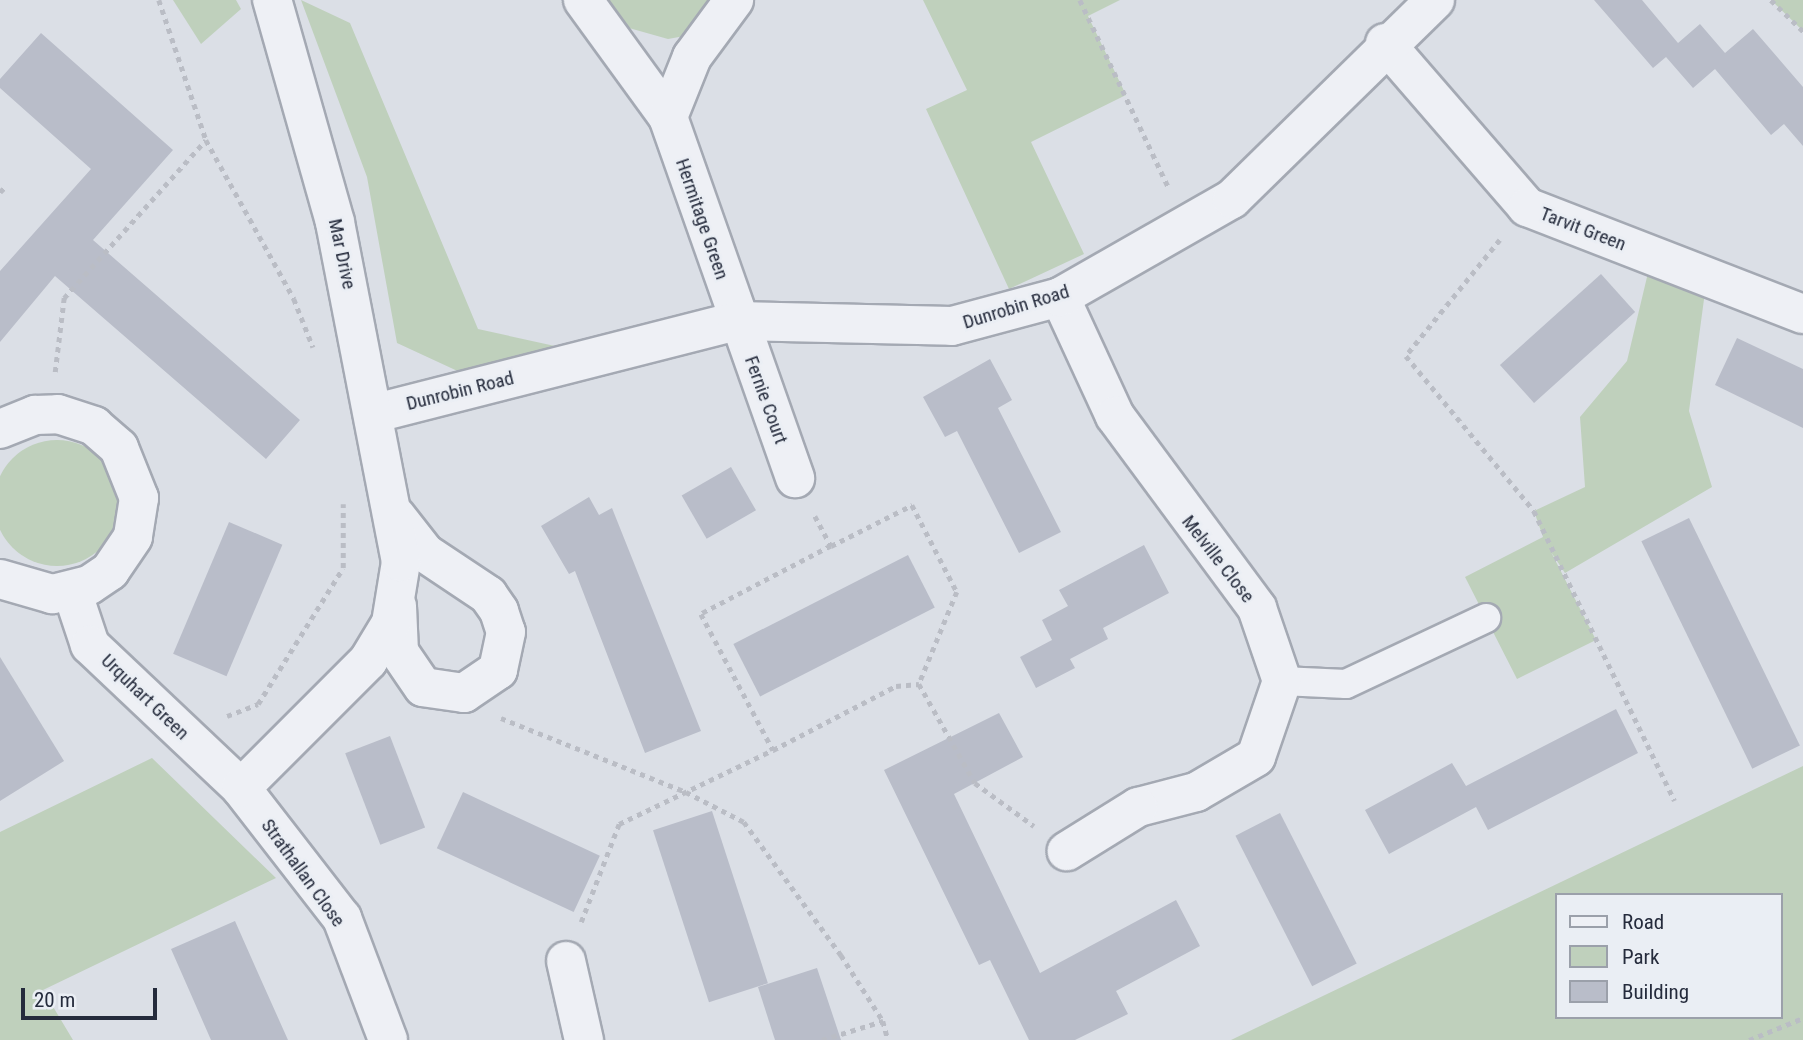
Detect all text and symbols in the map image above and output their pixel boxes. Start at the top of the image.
street label: Hermitage Green [671,156,733,282]
street label: Tarvit Green [1537,202,1629,256]
street label: Mar Drive [323,217,361,291]
street label: Dunrobin Road [960,280,1072,334]
street label: Fernie Court [740,353,792,447]
street label: Dunrobin Road [404,367,516,415]
street label: Melville Close [1177,511,1259,607]
street label: Urquhart Green [96,649,194,745]
street label: Strathallan Close [256,815,350,931]
legend [1554,893,1782,1019]
text: Road [1622,910,1664,934]
text: Park [1622,945,1659,969]
scale bar [24,974,161,1018]
text: Building [1622,980,1689,1004]
text: 20 m [34,988,75,1012]

